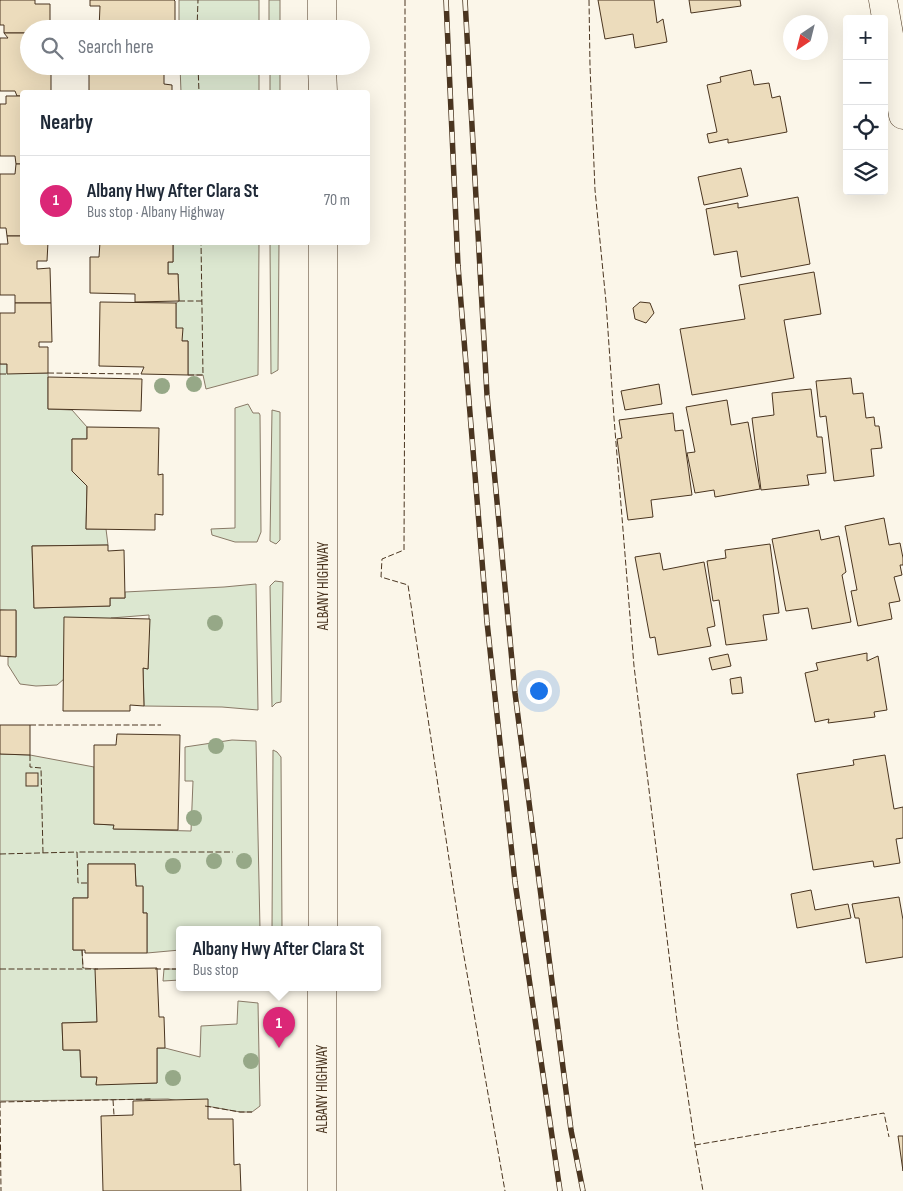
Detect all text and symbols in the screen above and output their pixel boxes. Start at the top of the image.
north arrow [783,15,828,60]
map controls [843,15,888,195]
button: + [843,15,888,60]
search box [20,20,370,75]
icon: search [38,34,66,62]
text: Search here [78,36,154,59]
button: − [843,60,888,105]
button: locate [843,105,888,150]
text: Nearby [40,110,93,135]
button: layers [843,150,888,195]
text: Albany Hwy After Clara St [87,180,259,203]
text: 1 [53,191,59,210]
text: 70 m [324,191,350,210]
text: Bus stop · Albany Highway [87,203,225,222]
street label: ALBANY HIGHWAY [314,541,333,631]
your location [526,678,552,704]
popup [176,926,381,991]
text: Albany Hwy After Clara St [193,938,364,961]
text: Bus stop [193,961,239,980]
pin: 1 [263,1007,295,1048]
street label: ALBANY HIGHWAY [313,1044,332,1134]

